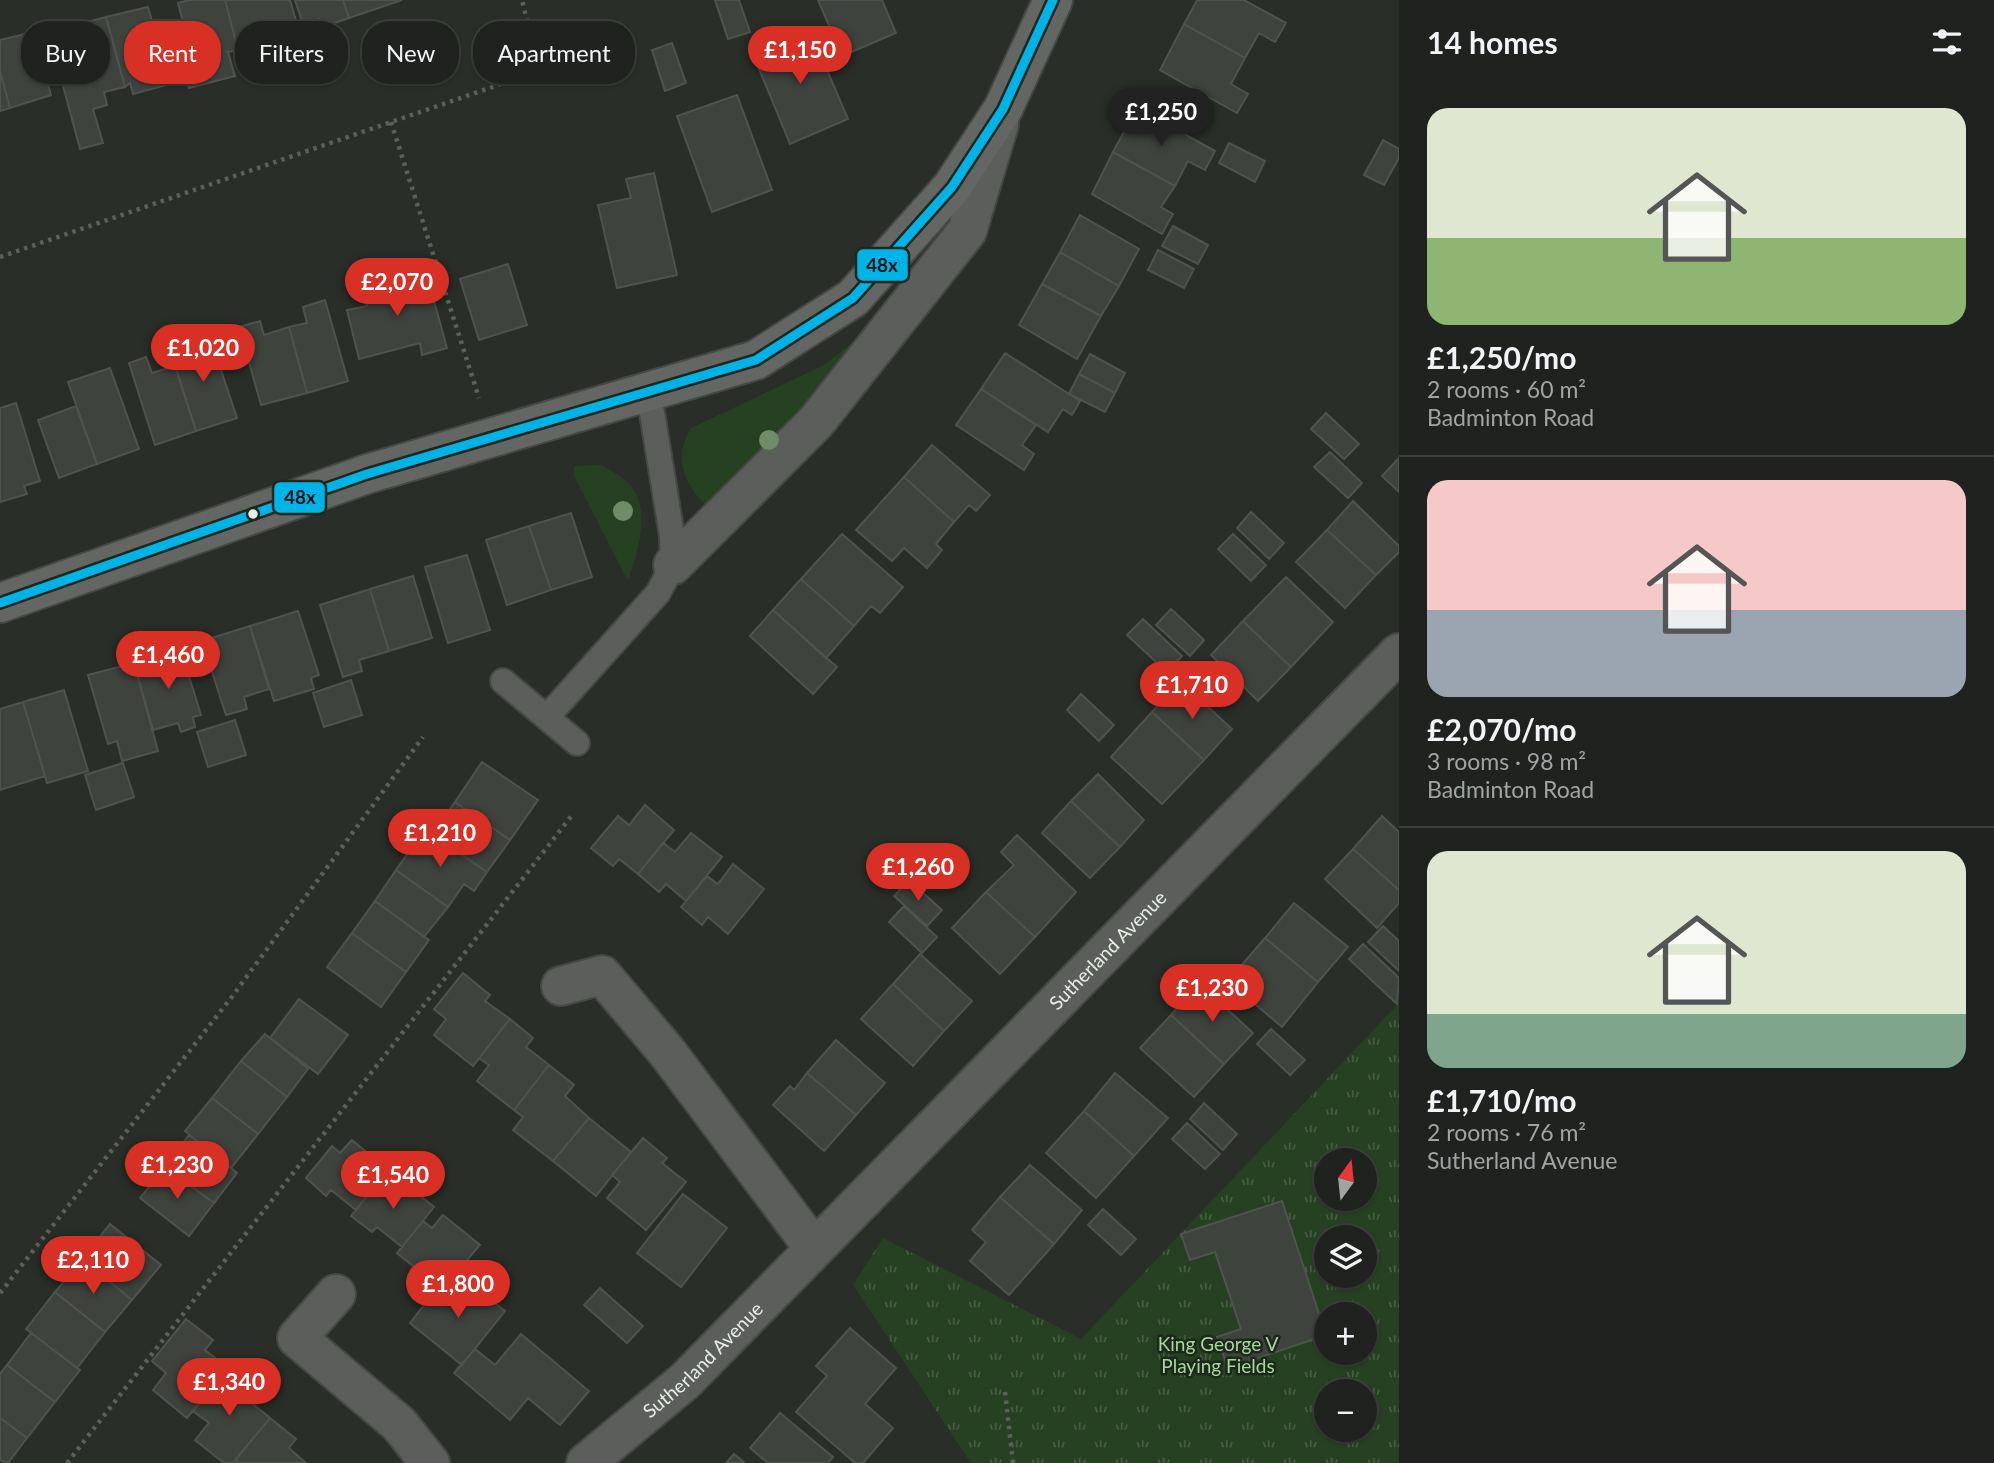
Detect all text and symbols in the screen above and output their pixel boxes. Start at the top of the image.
chip: Buy [21,21,110,84]
chip: Rent [124,21,221,84]
chip: Filters [235,21,348,84]
chip: New [362,21,459,84]
chip: Apartment [473,21,635,84]
icon: filters [1928,23,1966,61]
text: 14 homes [1427,24,1558,60]
pin: £1,150 [743,27,857,86]
text: £1,150 [764,35,836,63]
pin: £1,250 [1104,88,1218,148]
text: £1,250 [1125,97,1197,125]
icon: home [1634,154,1760,280]
line badge: 48x [856,248,909,282]
text: 48x [866,253,898,276]
pin: £2,070 [340,258,454,318]
text: £2,070 [361,267,433,295]
pin: £1,020 [146,324,260,384]
text: £1,020 [167,333,239,361]
text: £1,250/mo [1427,339,1576,375]
text: 2 rooms · 60 m² [1427,375,1586,403]
text: Badminton Road [1427,403,1594,431]
line badge: 48x [273,481,326,514]
text: 48x [284,485,316,508]
unlabelled marker [246,507,260,521]
icon: home [1634,526,1760,652]
pin: £1,460 [111,632,225,691]
text: £1,460 [132,640,204,668]
pin: £1,710 [1135,662,1249,721]
text: £1,710 [1156,670,1228,698]
text: £2,070/mo [1427,711,1576,747]
text: 3 rooms · 98 m² [1427,747,1586,775]
text: Badminton Road [1427,775,1594,803]
pin: £1,210 [383,810,497,869]
text: £1,210 [404,818,476,846]
pin: £1,260 [861,844,975,903]
text: £1,260 [882,852,954,880]
street label: Sutherland Avenue [1044,886,1171,1014]
icon: home [1634,897,1760,1023]
pin: £1,230 [1155,964,1269,1024]
text: £1,230 [1176,973,1248,1001]
text: £1,710/mo [1427,1082,1576,1118]
text: 2 rooms · 76 m² [1427,1118,1586,1146]
pin: £1,230 [120,1142,234,1201]
text: Sutherland Avenue [1427,1146,1618,1174]
north arrow [1314,1148,1377,1211]
map controls [1314,1148,1377,1442]
text: £1,230 [141,1150,213,1178]
pin: £1,540 [336,1152,450,1211]
text: £1,540 [357,1160,429,1188]
button: layers [1314,1225,1377,1288]
pin: £2,110 [36,1236,150,1296]
text: £2,110 [57,1245,129,1273]
pin: £1,800 [401,1260,515,1320]
text: £1,800 [422,1269,494,1297]
street label: Sutherland Avenue [638,1297,767,1422]
button: + [1314,1302,1377,1365]
park label: King George V Playing Fields [1158,1332,1278,1377]
pin: £1,340 [172,1358,286,1418]
text: £1,340 [193,1367,265,1395]
button: − [1314,1379,1377,1442]

